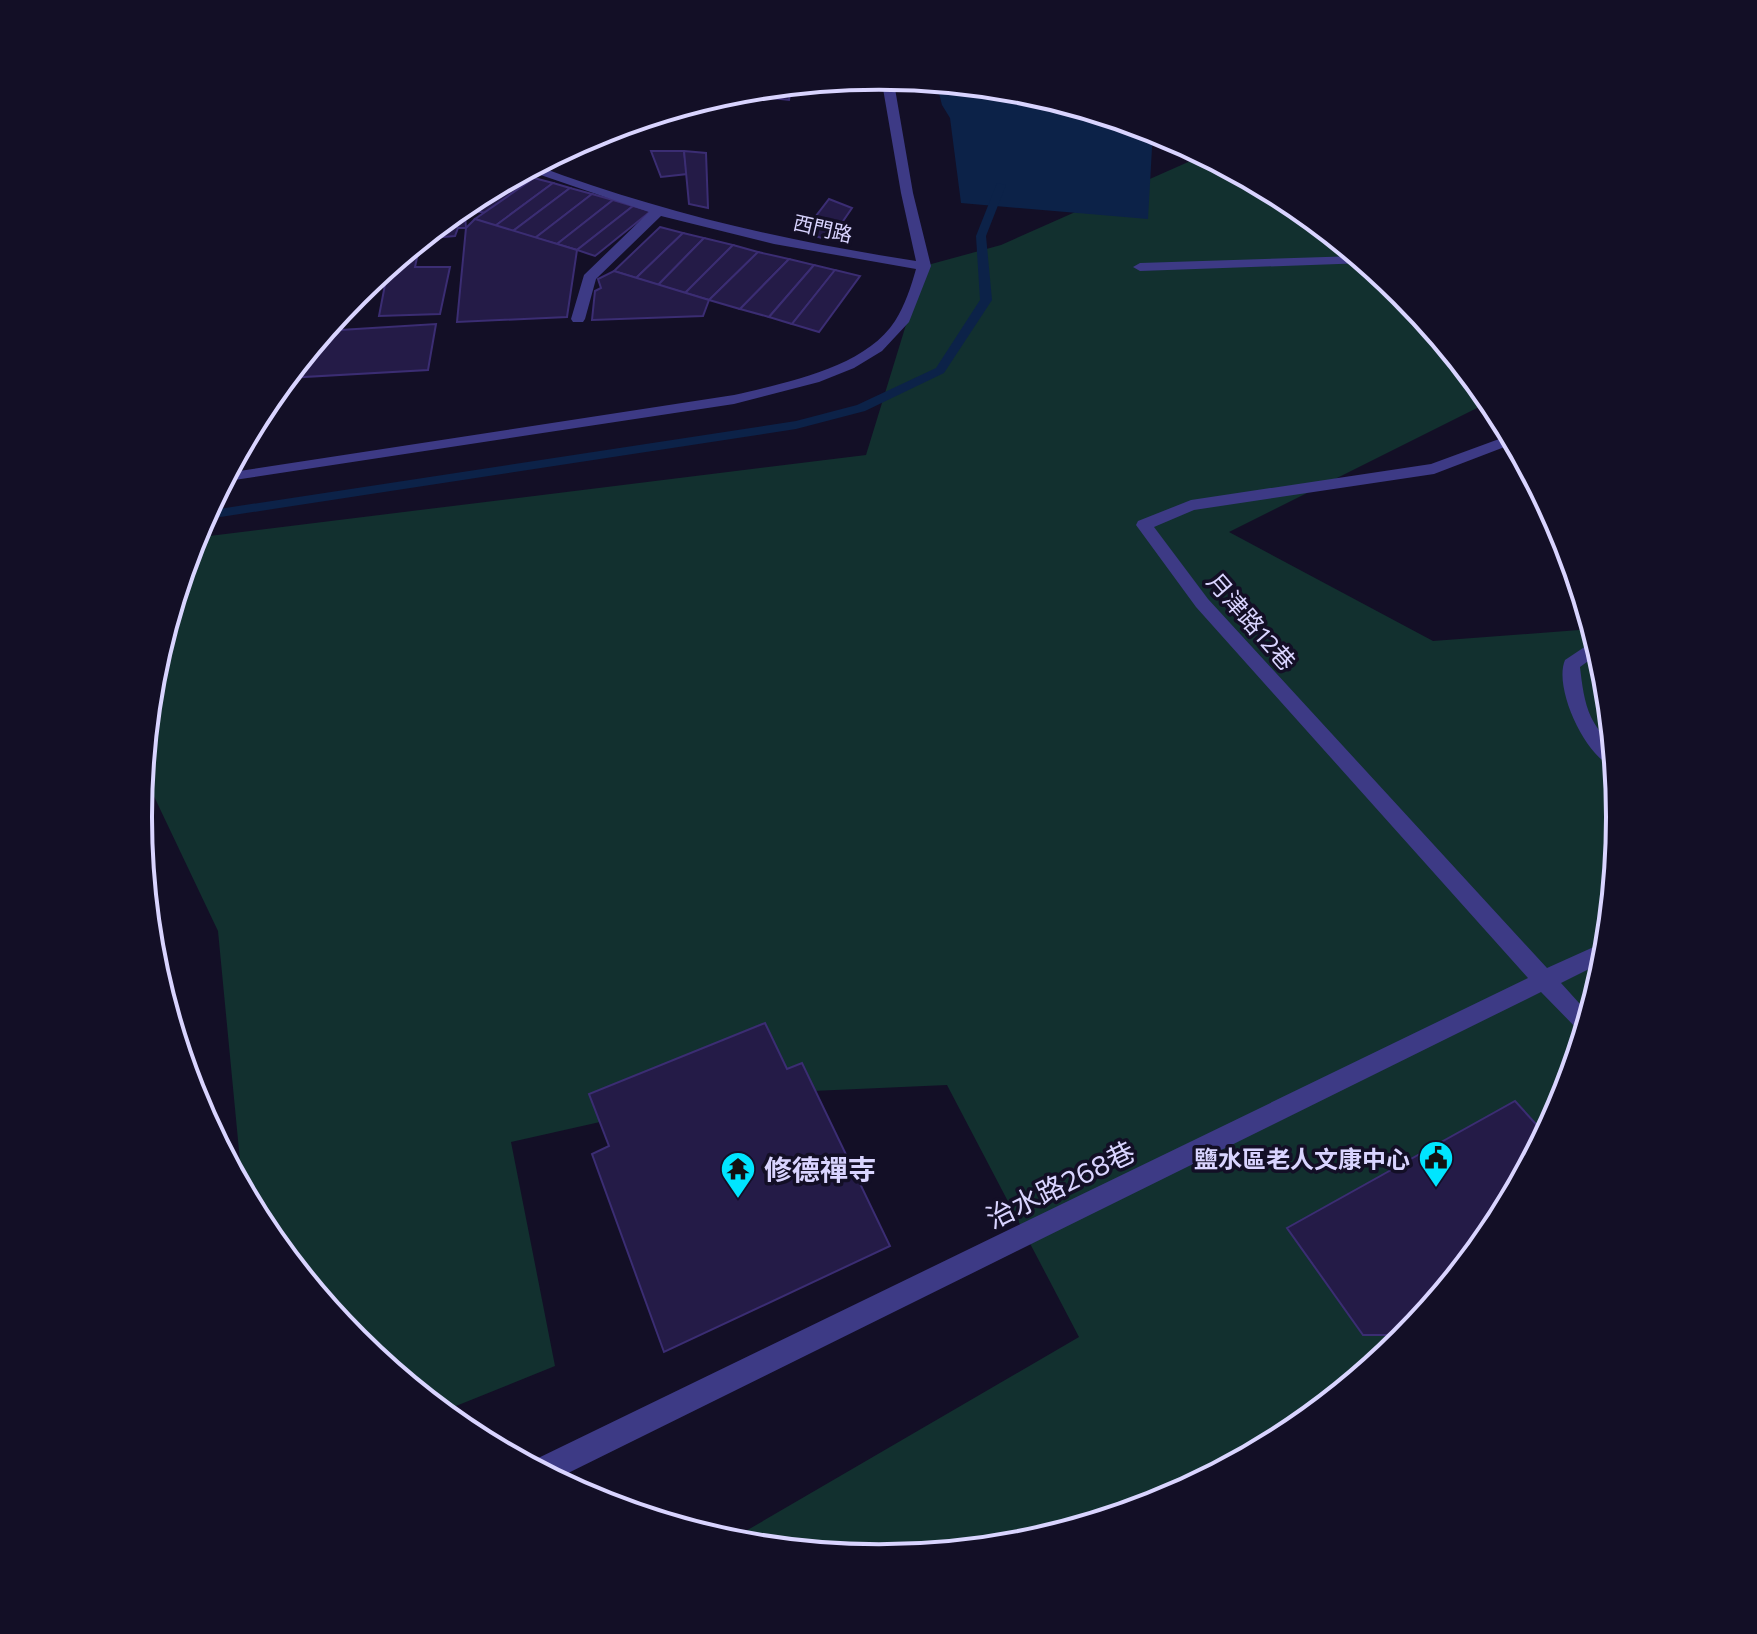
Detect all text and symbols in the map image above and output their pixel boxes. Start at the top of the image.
street label: 西門路 [791,210,855,246]
street label: 月津路12巷 [1202,566,1302,676]
street label: 治水路268巷 [980,1133,1140,1235]
public building icon: 鹽水區老人文康中心 [1417,1139,1455,1189]
place label: 鹽水區老人文康中心 [1194,1144,1410,1173]
temple icon: 修德禪寺 [719,1150,757,1200]
place label: 修德禪寺 [764,1152,876,1186]

